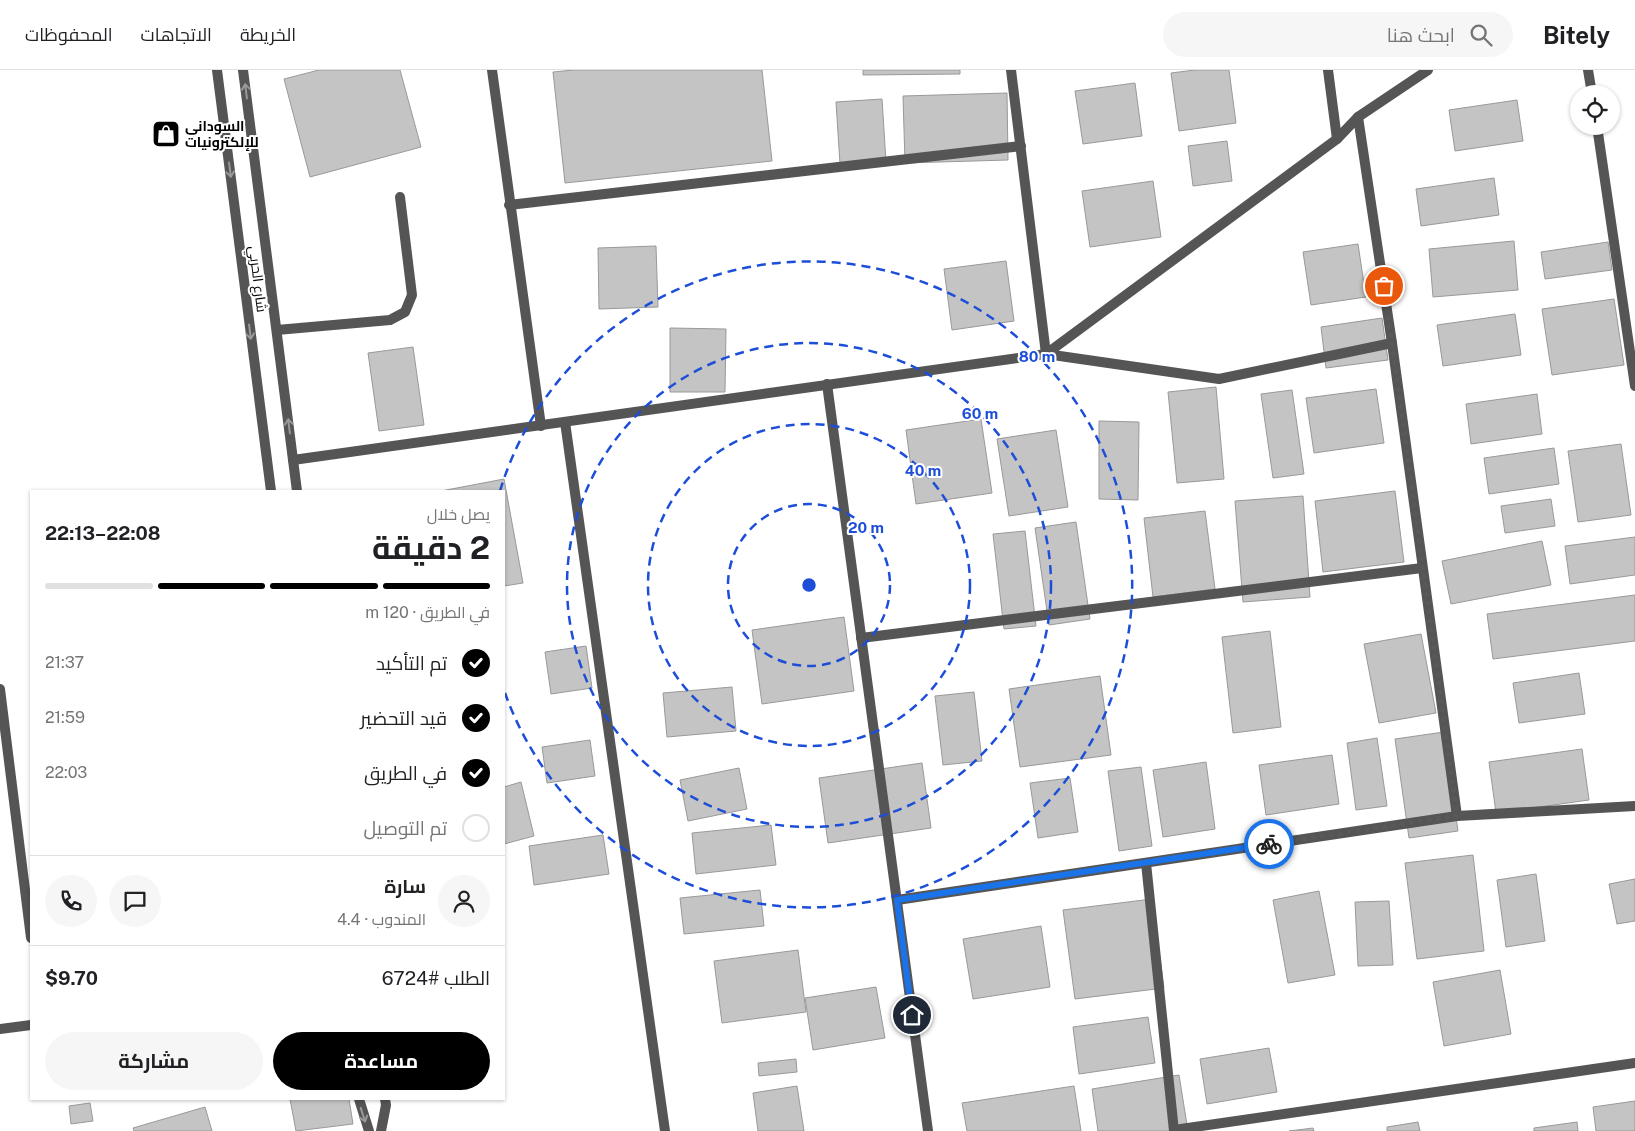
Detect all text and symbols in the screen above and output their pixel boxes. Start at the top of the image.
search box [1163,12,1513,57]
icon: search [1467,21,1495,49]
text: Bitely [1543,21,1610,49]
text: المحفوظات [25,24,113,45]
text: الاتجاهات [141,24,212,45]
text: الخريطة [240,24,296,45]
text: ابحث هنا [1387,24,1455,46]
one-way arrow [241,83,251,99]
map controls [1570,85,1620,135]
button: locate [1570,85,1620,135]
place label: السوداني للإلكترونيات [185,118,259,152]
shop icon: السوداني للإلكترونيات [151,119,181,149]
one-way arrow [225,162,235,178]
street label: شارع الحربي [242,245,270,314]
pin [1363,265,1405,307]
icon: bag [1370,272,1398,300]
one-way arrow [245,323,255,339]
text: 80 m [1019,348,1055,365]
text: 60 m [962,405,998,422]
one-way arrow [284,418,294,434]
text: 40 m [905,462,941,479]
text: يصل خلال [427,505,490,524]
text: 20 m [848,519,884,536]
text: 22:08–22:13 [45,522,160,544]
text: 2 دقيقة [372,529,490,566]
centre of rings [800,576,818,594]
text: في الطريق · 120 m [365,603,490,622]
icon: check [462,649,490,677]
text: تم التأكيد [376,652,447,674]
text: 21:37 [45,653,84,672]
icon: check [462,704,490,732]
text: قيد التحضير [360,707,447,729]
text: 21:59 [45,708,85,727]
icon: check [462,759,490,787]
text: في الطريق [364,762,447,784]
text: 22:03 [45,763,87,782]
text: تم التوصيل [363,817,447,839]
courier [1244,819,1294,869]
icon: bike [1255,830,1283,858]
button: phone [45,875,97,927]
button: chat [109,875,161,927]
text: سارة [384,875,426,897]
button: person [438,875,490,927]
text: المندوب · 4.4 [337,910,426,929]
text: $9.70 [45,967,98,989]
text: الطلب #6724 [382,967,490,989]
pin [891,994,933,1036]
icon: home [898,1001,926,1029]
button: مشاركة [45,1032,263,1090]
button: مساعدة [273,1032,490,1090]
one-way arrow [359,1107,368,1122]

